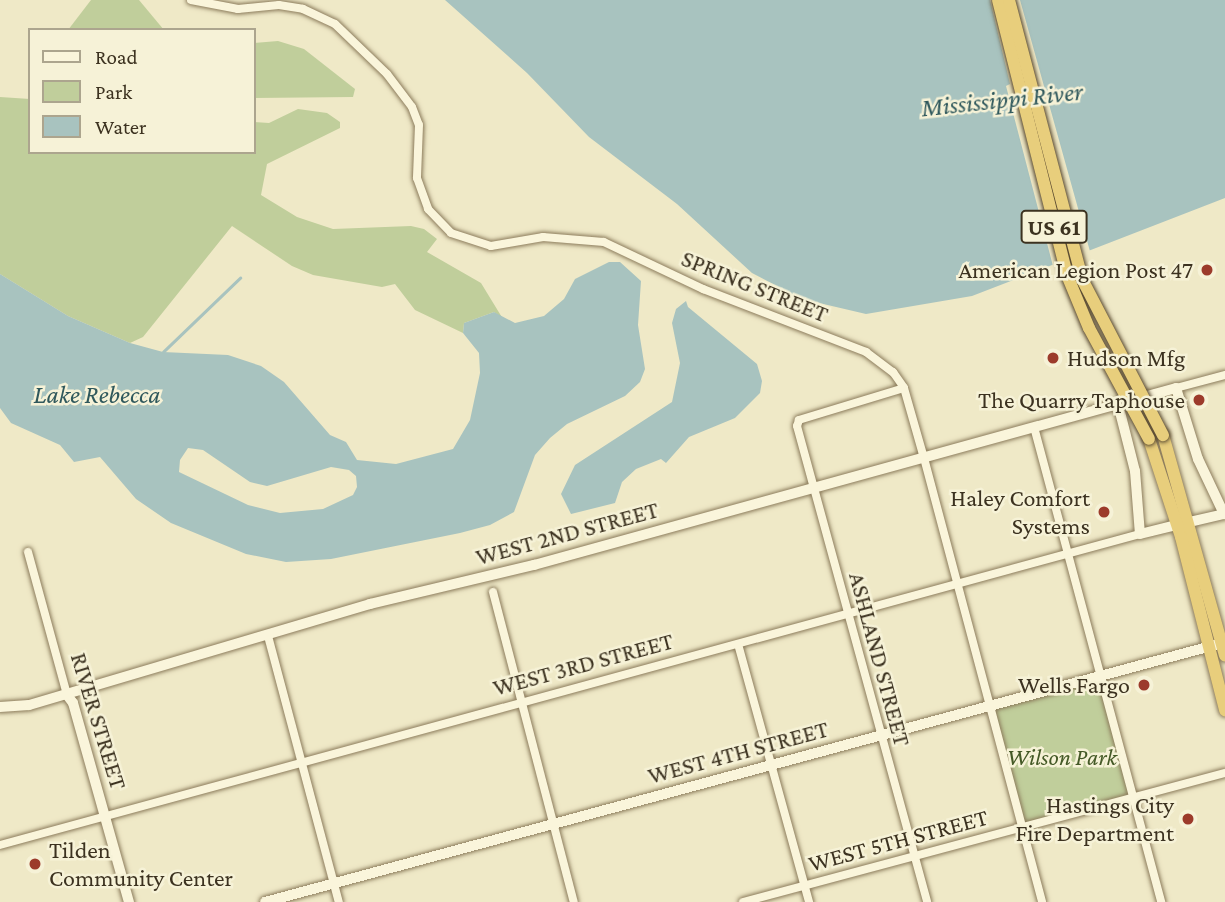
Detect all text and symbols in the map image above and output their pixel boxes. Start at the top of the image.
legend [28,28,256,154]
text: Road [95,45,138,69]
water label: Mississippi River [920,76,1084,124]
text: Park [95,80,132,104]
text: Water [95,115,147,139]
road number: US 61 [1019,208,1089,246]
street label: SPRING STREET [677,243,833,329]
place label: American Legion Post 47 [958,256,1193,284]
marker: American Legion Post 47 [1199,262,1215,278]
place label: Hudson Mfg [1067,344,1185,372]
marker: Hudson Mfg [1045,350,1061,366]
water label: Lake Rebecca [34,379,160,411]
place label: The Quarry Taphouse [978,386,1185,414]
marker: The Quarry Taphouse [1191,392,1207,408]
place label: Haley Comfort Systems [950,484,1090,540]
street label: WEST 2ND STREET [472,495,662,571]
marker: Haley Comfort Systems [1096,504,1112,520]
street label: ASHLAND STREET [843,569,917,749]
street label: WEST 3RD STREET [490,626,676,702]
street label: RIVER STREET [65,649,133,793]
place label: Wells Fargo [1018,671,1130,699]
marker: Wells Fargo [1136,677,1152,693]
street label: WEST 4TH STREET [645,714,831,790]
park label: Wilson Park [1007,743,1117,771]
place label: Hastings City Fire Department [1016,791,1174,847]
street label: WEST 5TH STREET [805,802,991,878]
marker: Hastings City Fire Department [1180,811,1196,827]
place label: Tilden Community Center [49,836,233,892]
marker: Tilden Community Center [27,856,43,872]

